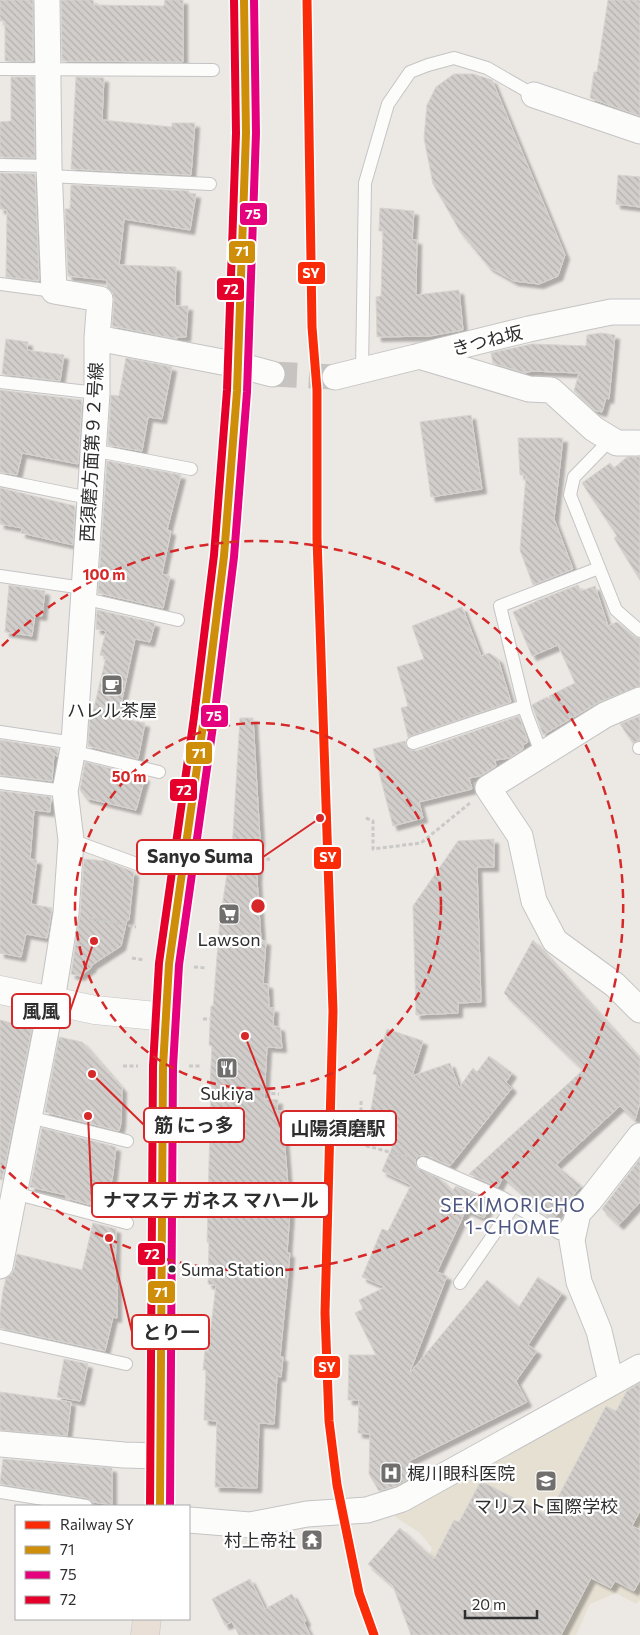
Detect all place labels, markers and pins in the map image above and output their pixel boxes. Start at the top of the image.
cafe icon: ハレル茶屋 [100,673,124,697]
place label: ハレル茶屋 [67,699,157,721]
callout: Sanyo Suma [137,840,263,874]
centre of rings [249,897,267,915]
supermarket icon: Lawson [217,902,241,926]
place label: Lawson [197,928,261,950]
callout: 風風 [12,994,70,1028]
restaurant icon: Sukiya [215,1056,239,1080]
place label: Sukiya [200,1082,254,1104]
callout: 筋 にっ多 [144,1108,244,1142]
callout: 山陽須磨駅 [281,1111,396,1145]
callout: ナマステ ガネス マハール [92,1183,329,1217]
place label: Suma Station [181,1259,284,1280]
marker: Suma Station [167,1264,177,1274]
callout: とり一 [132,1315,209,1349]
hospital icon: 梶川眼科医院 [379,1461,403,1485]
place label: 梶川眼科医院 [407,1462,515,1484]
school or university icon: マリスト国際学校 [534,1469,558,1493]
place label: マリスト国際学校 [474,1495,618,1517]
temple icon: 村上帝社 [300,1528,324,1552]
place label: 村上帝社 [224,1529,296,1551]

